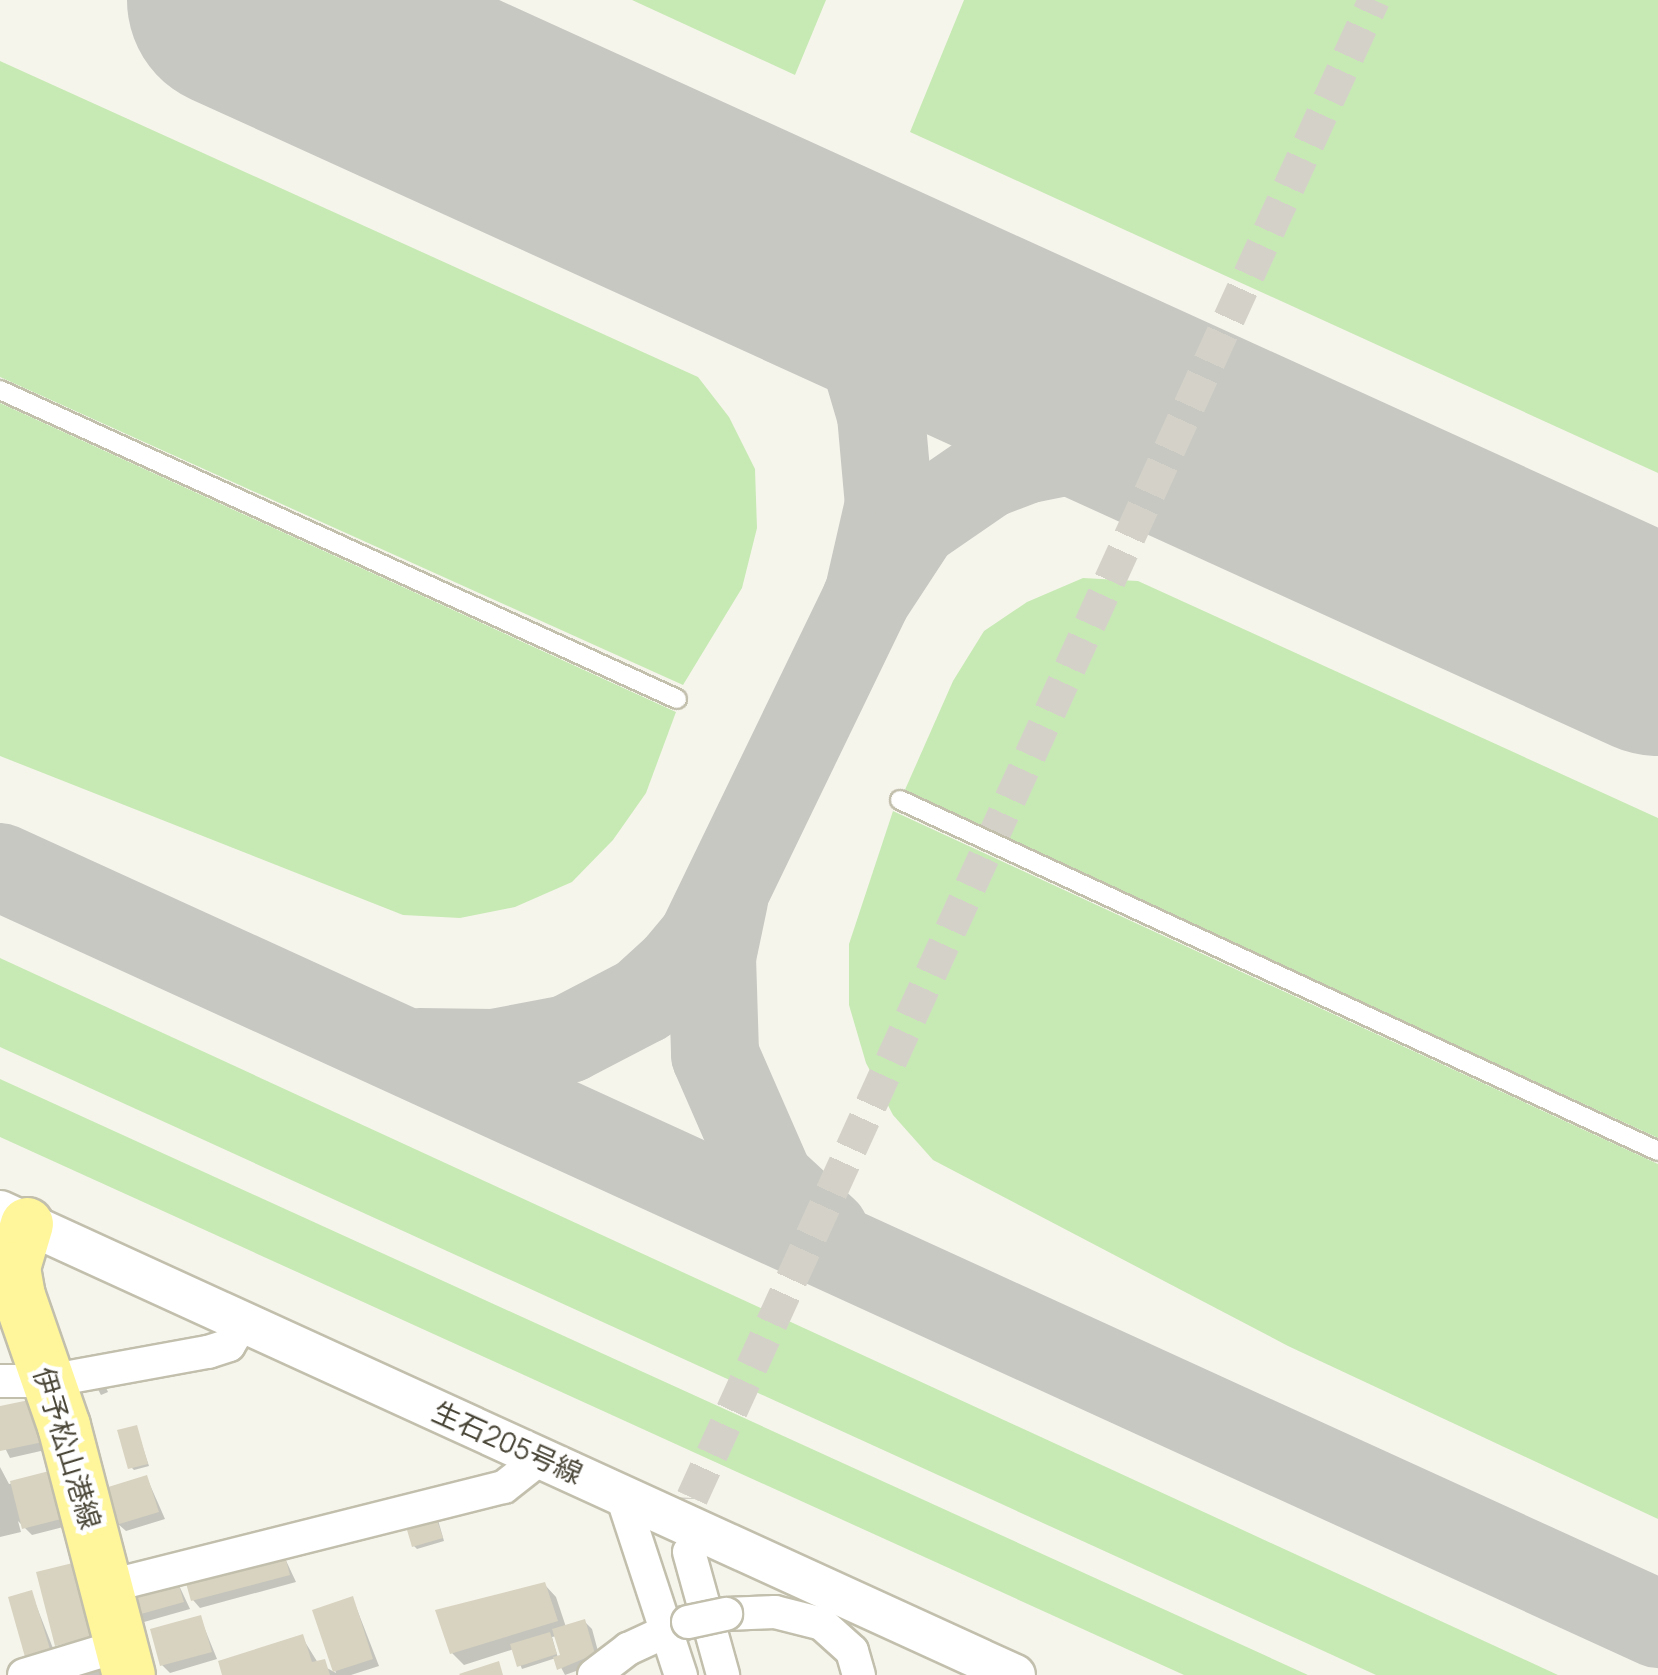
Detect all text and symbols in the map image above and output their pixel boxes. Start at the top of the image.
street label: 伊予松山港線 [27,1363,109,1533]
street label: 生石205号線 [428,1394,588,1490]

